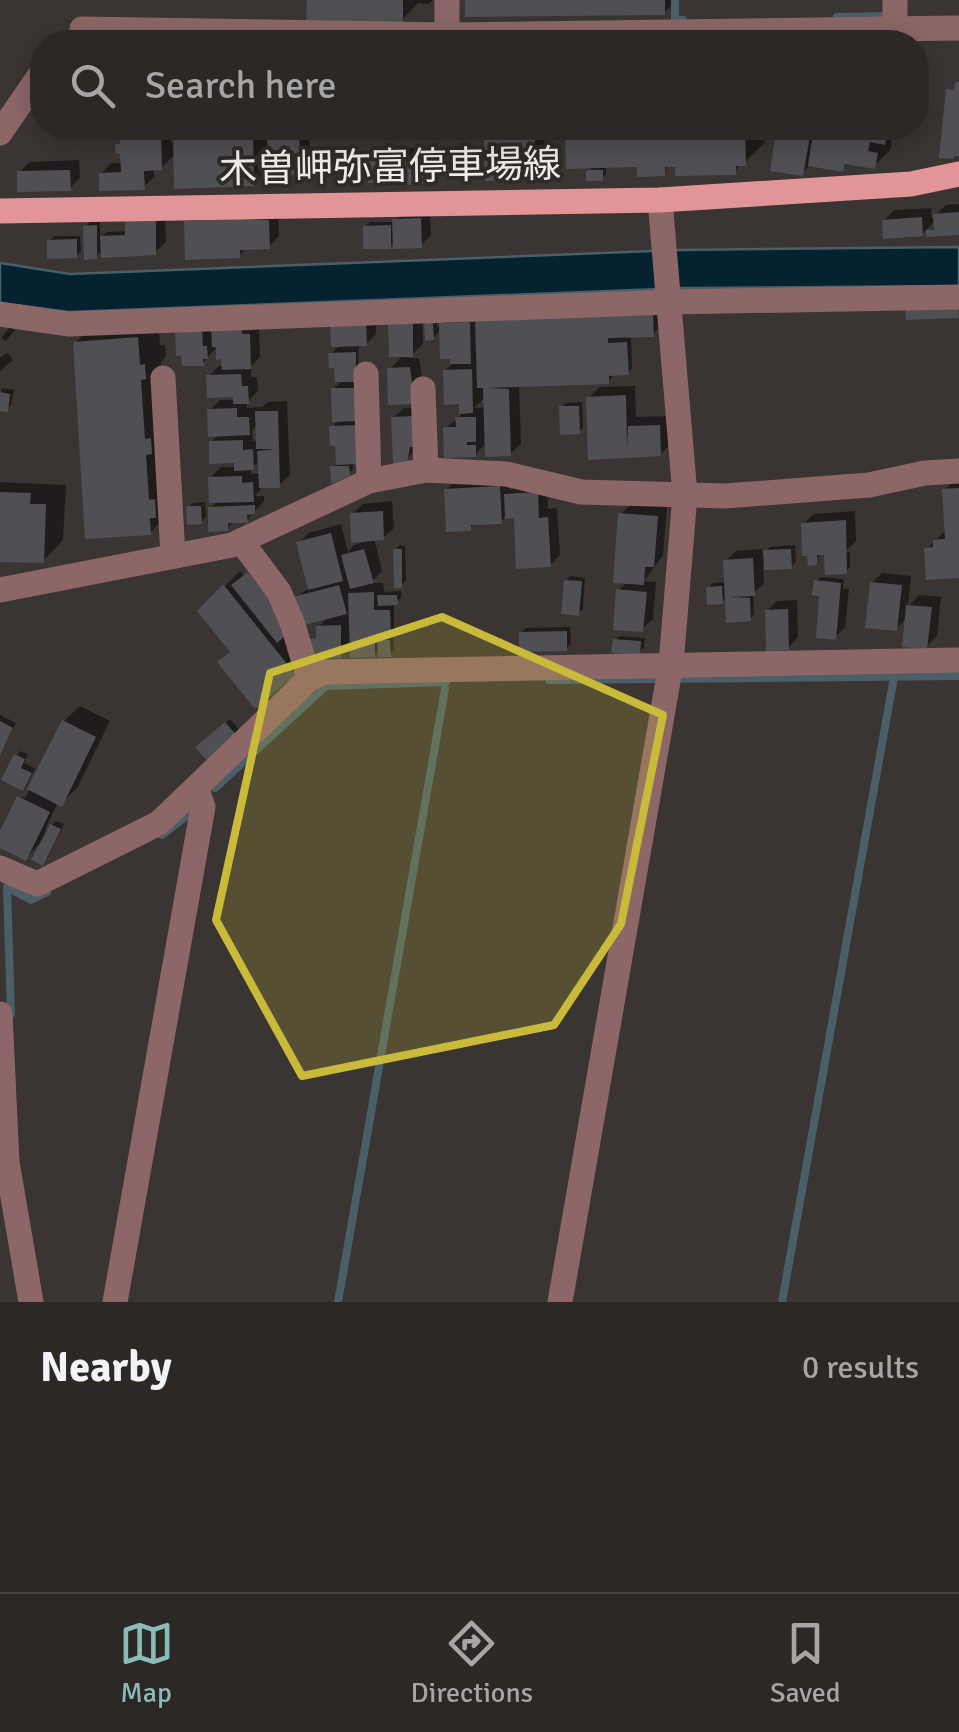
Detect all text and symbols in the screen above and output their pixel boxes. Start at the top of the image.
search box [30,30,929,140]
icon: search [65,58,120,113]
text: Search here [145,62,337,109]
street label: 木曽岬弥富停車場線 [219,141,561,193]
text: Nearby [40,1342,172,1393]
text: 0 results [802,1348,919,1387]
tab: Map [119,1616,174,1710]
tab: Directions [411,1616,533,1710]
tab: Saved [770,1616,840,1710]

